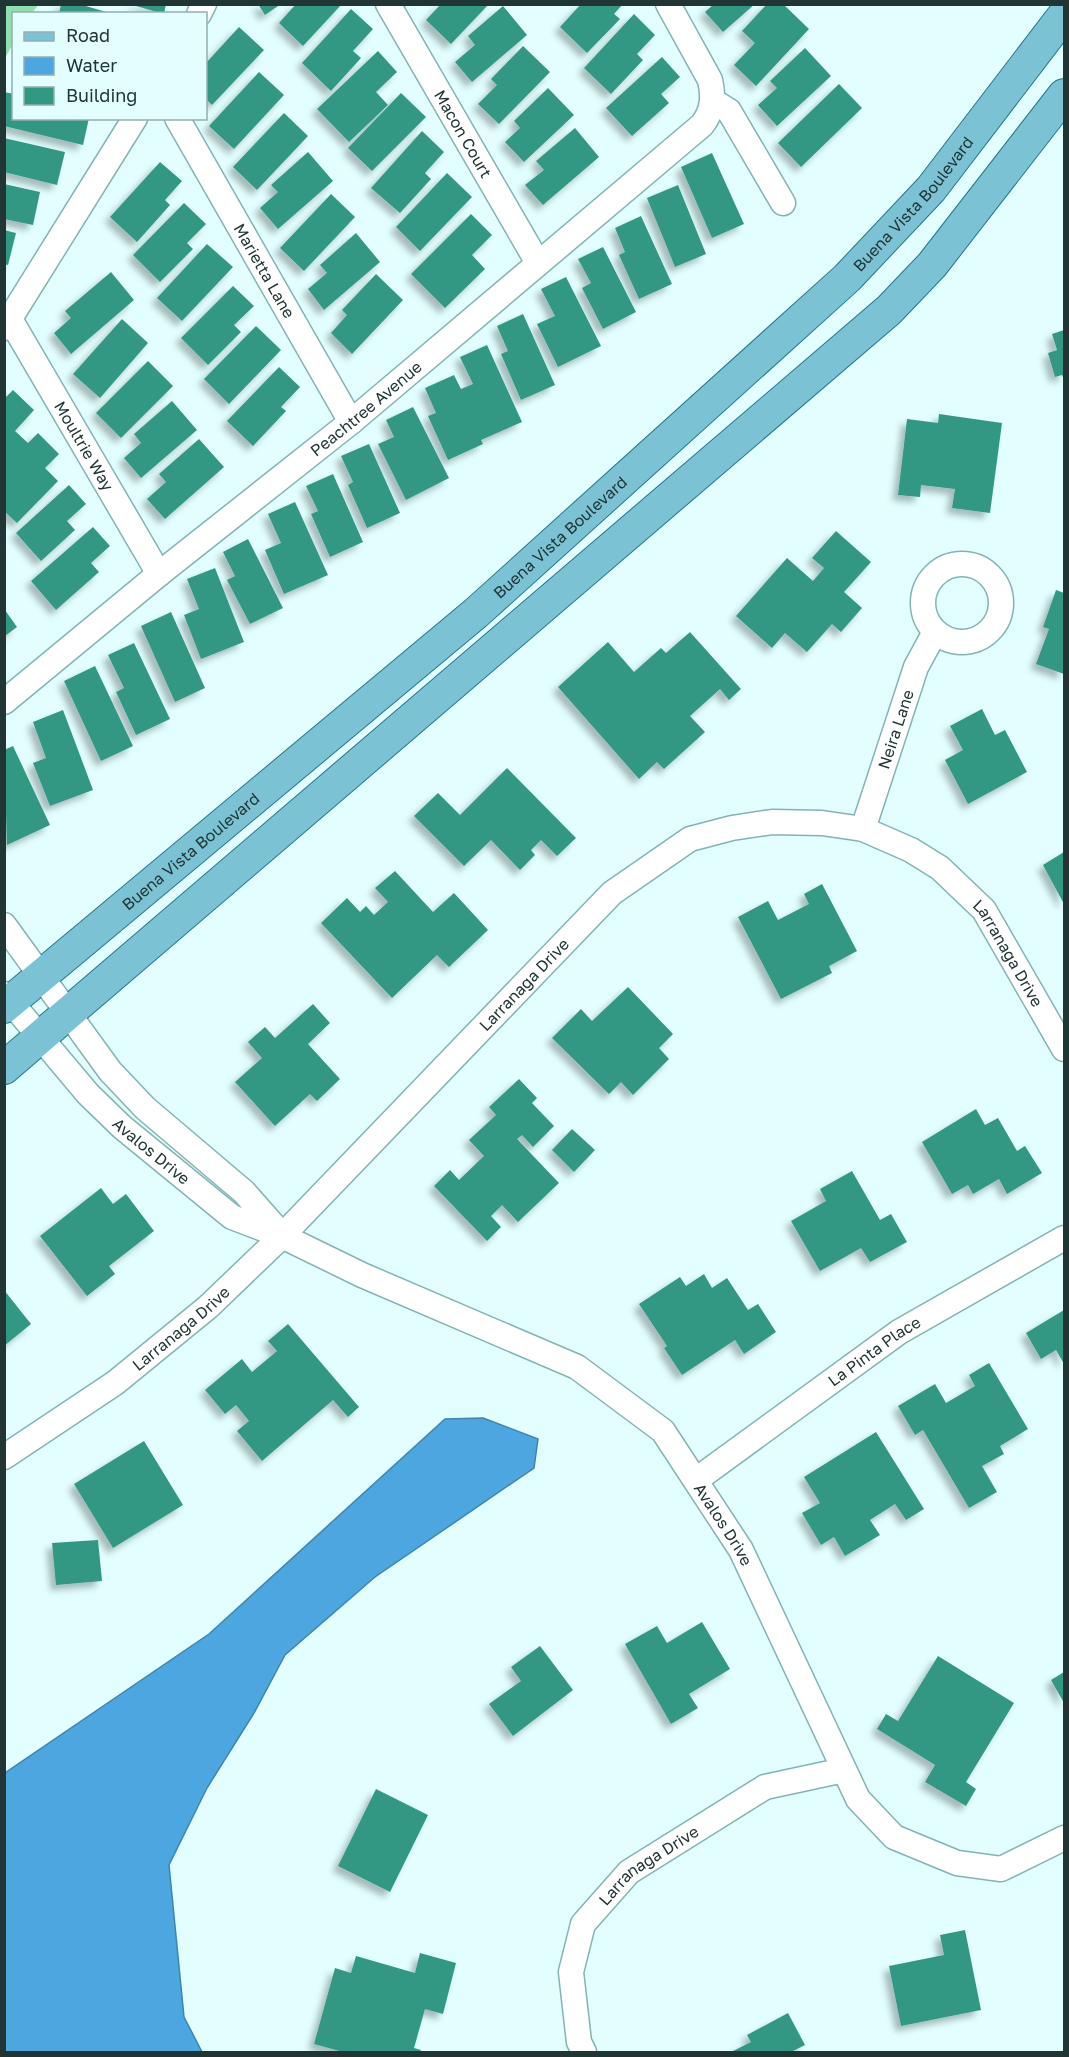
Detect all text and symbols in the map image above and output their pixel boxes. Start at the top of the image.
legend [12,12,207,120]
text: Road [66,24,110,46]
text: Water [66,54,117,76]
text: Building [66,84,137,106]
street label: Macon Court [430,86,496,181]
street label: Buena Vista Boulevard [849,133,977,276]
street label: Marietta Lane [229,220,299,322]
street label: Peachtree Avenue [306,357,426,460]
street label: Moultrie Way [50,397,118,494]
street label: Buena Vista Boulevard [489,472,631,603]
street label: Neira Lane [873,687,918,771]
street label: Buena Vista Boulevard [118,788,263,914]
street label: Larranaga Drive [969,895,1048,1010]
street label: Larranaga Drive [475,934,573,1035]
street label: Avalos Drive [109,1114,194,1189]
street label: Larranaga Drive [128,1282,234,1375]
street label: La Pinta Place [824,1312,924,1391]
street label: Avalos Drive [690,1479,757,1569]
street label: Larranaga Drive [594,1821,702,1909]

